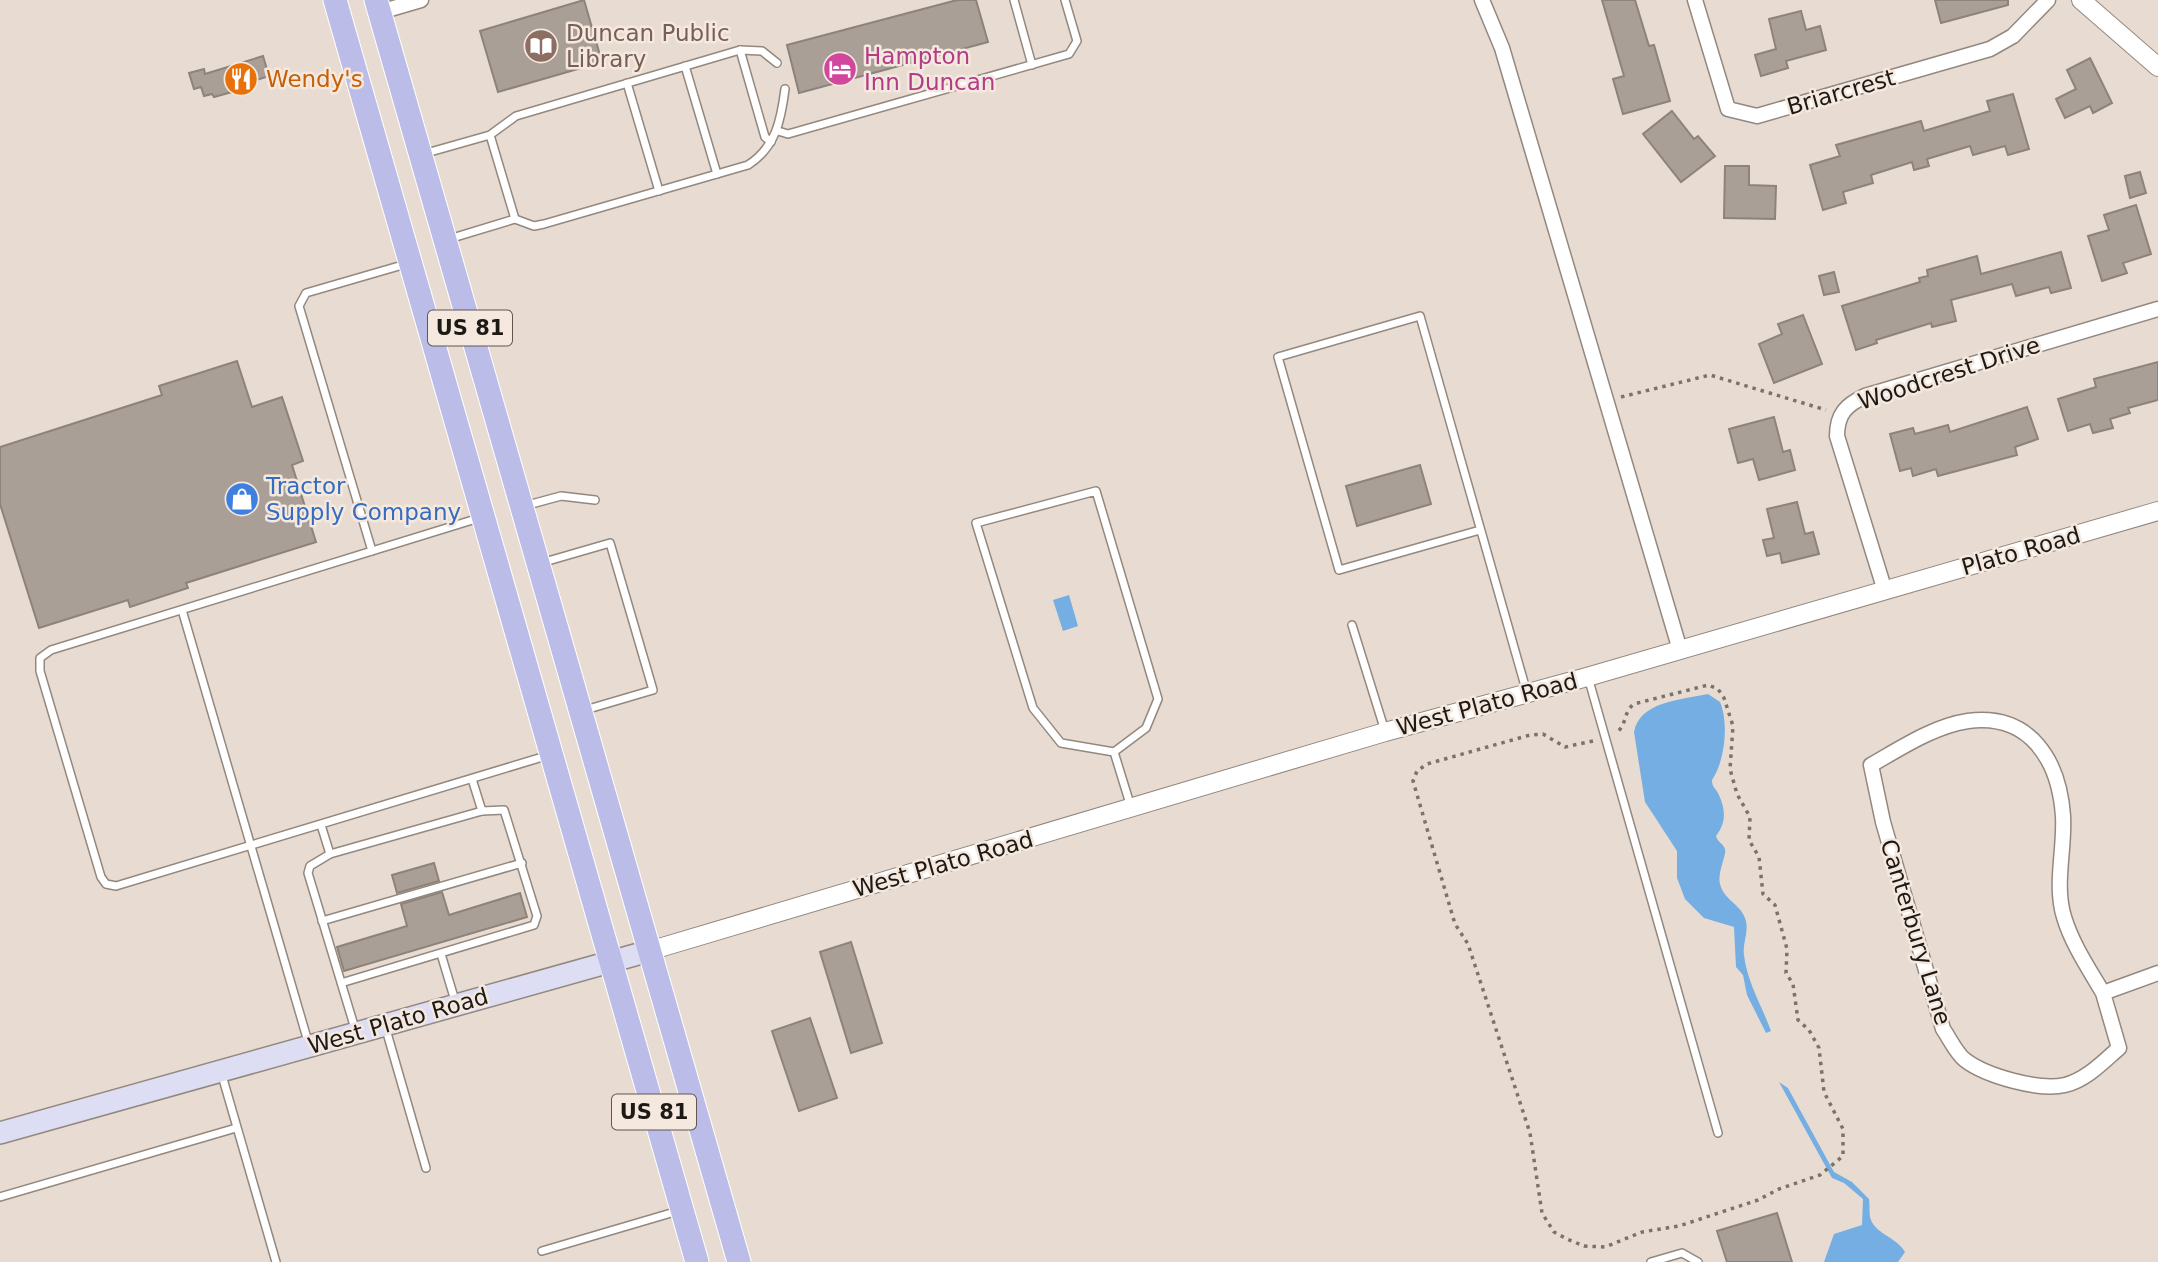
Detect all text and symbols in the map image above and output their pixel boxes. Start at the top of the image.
place label: Duncan Public Library [566,20,730,72]
library icon: Duncan Public Library [522,27,560,65]
place label: Hampton Inn Duncan [864,43,995,95]
hotel icon: Hampton Inn Duncan [821,50,859,88]
restaurant icon: Wendy's [222,60,260,98]
street label: Briarcrest [1784,64,1898,120]
place label: Wendy's [266,66,363,92]
road number: US 81 [428,310,512,346]
street label: Woodcrest Drive [1855,331,2043,415]
place label: Tractor Supply Company [265,473,461,525]
shop icon: Tractor Supply Company [223,480,261,518]
street label: Plato Road [1959,522,2083,580]
street label: West Plato Road [1394,667,1580,741]
street label: West Plato Road [850,826,1036,902]
street label: Canterbury Lane [1875,836,1957,1028]
street label: West Plato Road [305,983,491,1059]
road number: US 81 [612,1094,696,1130]

